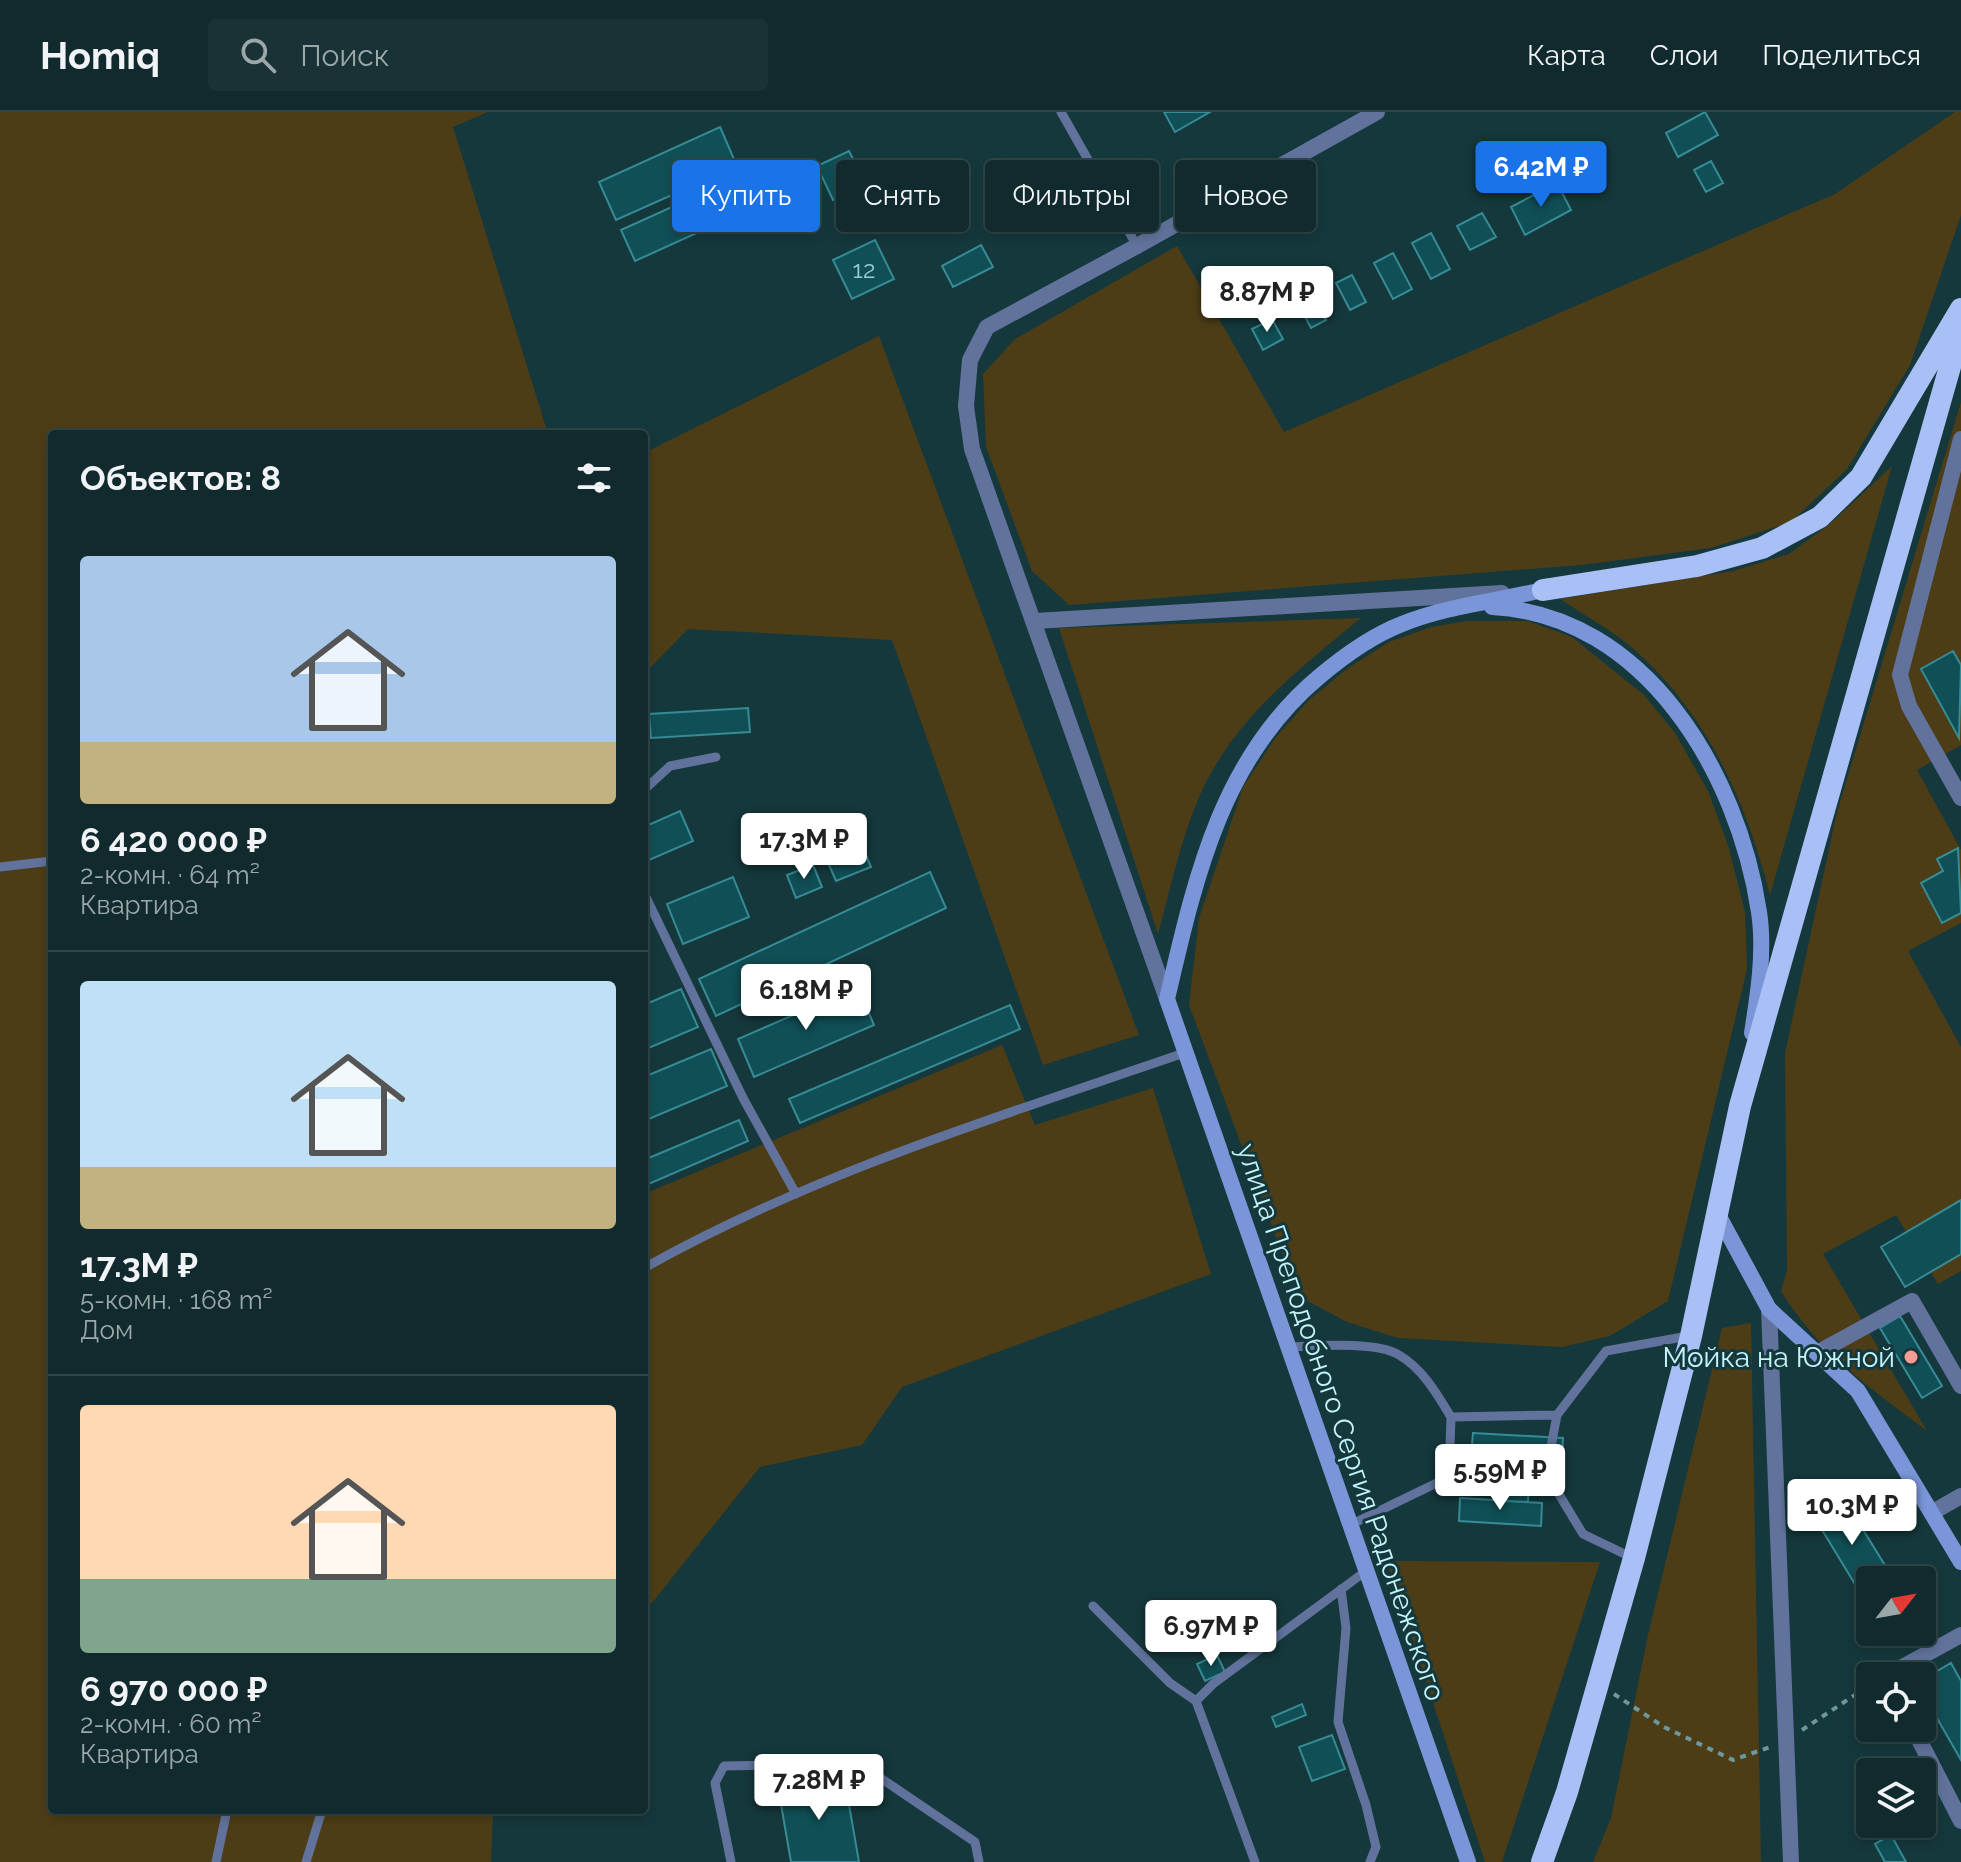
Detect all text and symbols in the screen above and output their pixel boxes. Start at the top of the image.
search box [208,19,768,91]
text: Homiq [40,33,160,78]
icon: search [236,33,280,77]
text: Поиск [300,38,389,73]
text: Карта [1527,39,1606,72]
text: Слои [1650,39,1718,72]
text: Поделиться [1762,39,1921,72]
pin: 6.42M ₽ [1467,141,1615,209]
text: 6.42M ₽ [1494,152,1588,182]
chip: Купить [672,160,820,232]
chip: Снять [836,160,969,232]
chip: Фильтры [985,160,1159,232]
chip: Новое [1175,160,1316,232]
house number: 12 [853,255,875,284]
pin: 8.87M ₽ [1193,266,1341,334]
text: 8.87M ₽ [1219,277,1315,307]
icon: filters [572,456,616,500]
text: Объектов: 8 [80,458,281,498]
icon: home [276,608,420,752]
pin: 17.3M ₽ [730,813,878,881]
text: 6 420 000 ₽ [80,820,267,860]
text: 17.3M ₽ [759,824,849,854]
text: 2-комн. · 64 m² [80,860,260,890]
text: Квартира [80,890,199,920]
pin: 6.18M ₽ [732,964,880,1032]
text: 6.18M ₽ [759,975,853,1005]
icon: home [276,1033,420,1177]
street label: улица Преподобного Сергия Радонежского [1230,1139,1452,1705]
text: 17.3M ₽ [80,1245,198,1285]
text: 5-комн. · 168 m² [80,1285,273,1315]
text: Дом [80,1315,133,1345]
place label: Мойка на Южной [1663,1341,1895,1374]
marker: Мойка на Южной [1902,1348,1920,1366]
pin: 5.59M ₽ [1426,1444,1574,1512]
text: 5.59M ₽ [1453,1455,1547,1485]
icon: home [276,1457,420,1601]
pin: 10.3M ₽ [1778,1479,1926,1547]
text: 10.3M ₽ [1805,1490,1899,1520]
north arrow [1856,1566,1936,1646]
map controls [1856,1566,1936,1838]
pin: 6.97M ₽ [1137,1600,1285,1668]
text: 6.97M ₽ [1163,1611,1259,1641]
button: locate [1856,1662,1936,1742]
text: 6 970 000 ₽ [80,1669,267,1709]
text: 2-комн. · 60 m² [80,1709,261,1739]
text: Квартира [80,1739,199,1769]
pin: 7.28M ₽ [745,1754,893,1822]
button: layers [1856,1758,1936,1838]
text: 7.28M ₽ [772,1765,866,1795]

